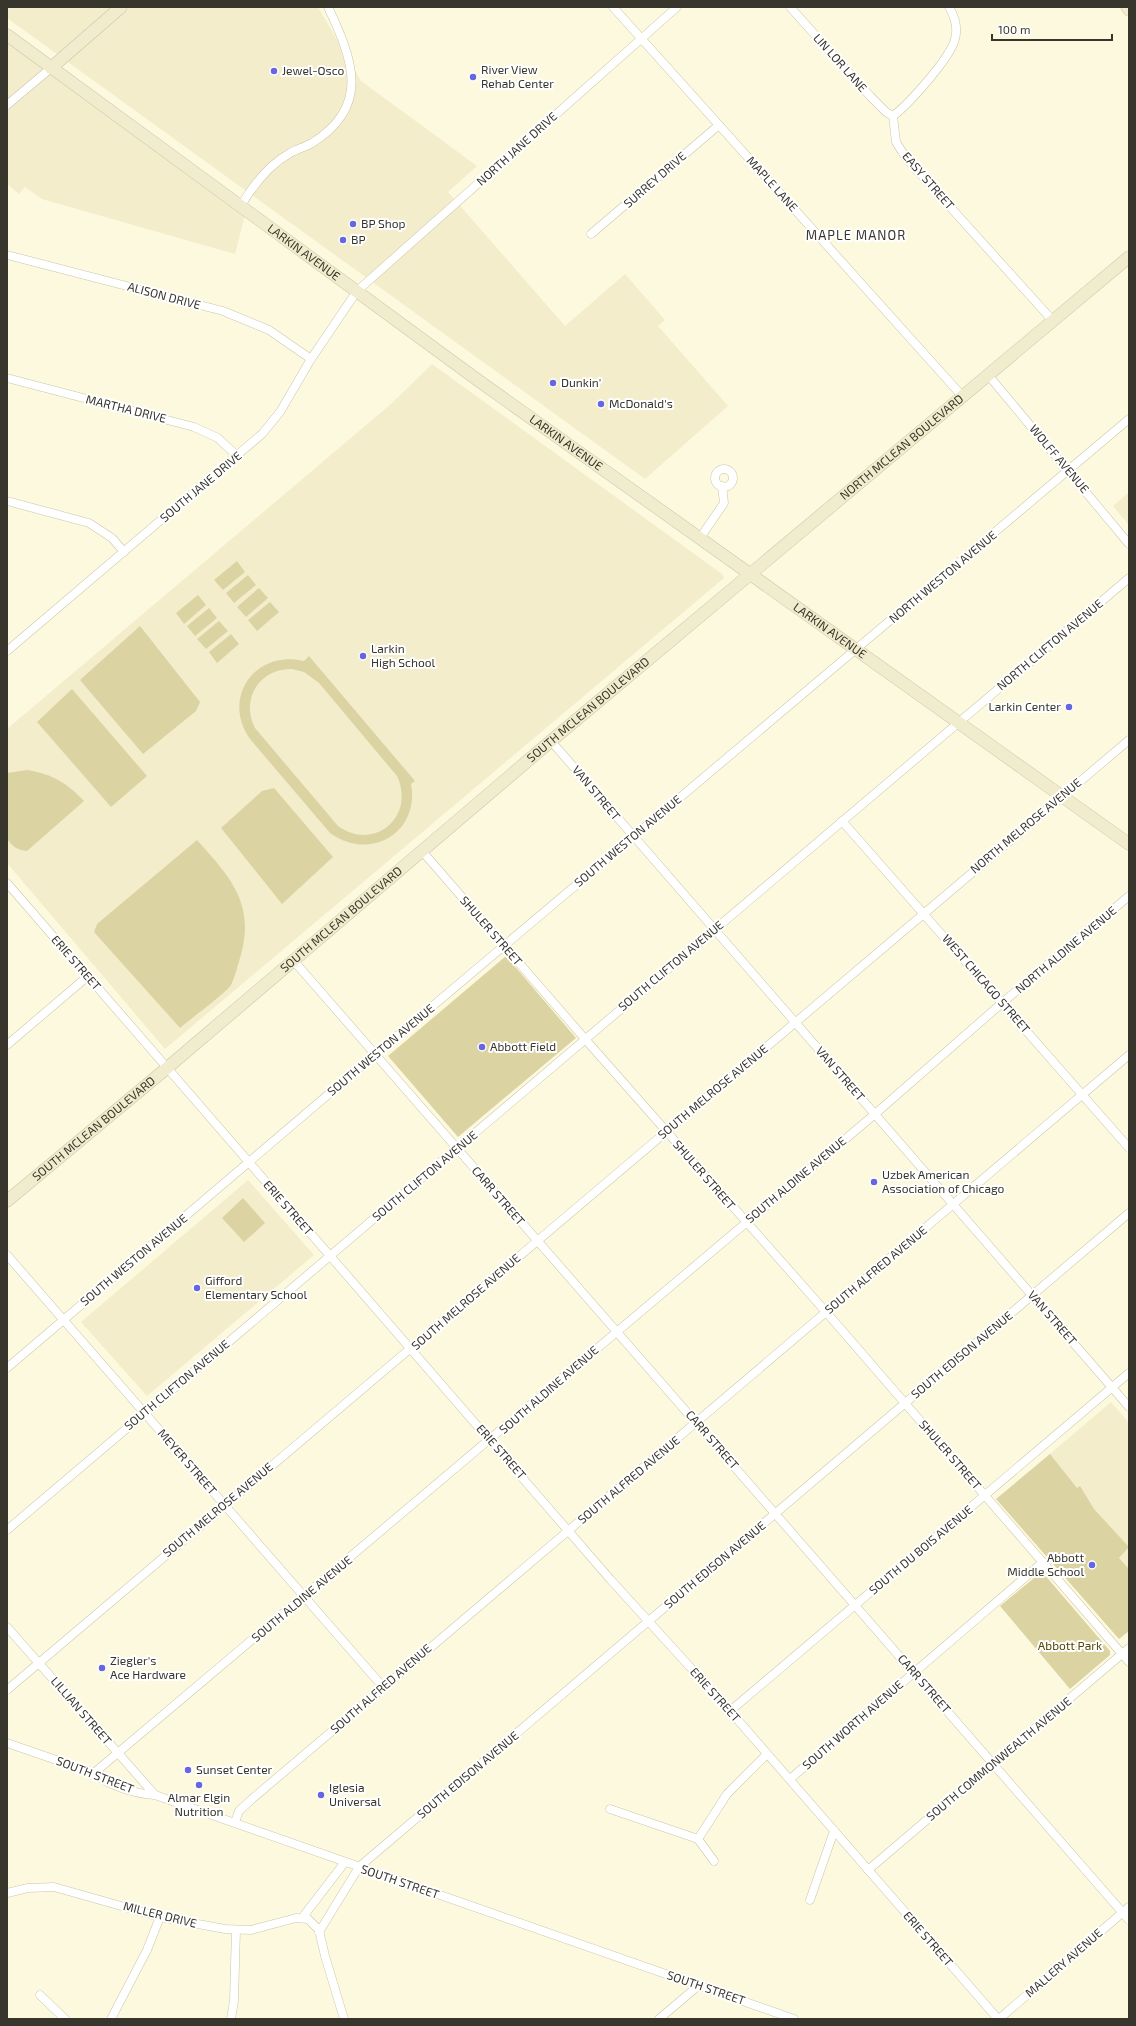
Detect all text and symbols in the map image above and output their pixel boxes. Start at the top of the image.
scale bar [992,16,1112,42]
text: 100 m [998,22,1030,36]
street label: LIN LOR LANE [811,30,871,94]
place label: River View Rehab Center [481,62,554,90]
place label: Jewel-Osco [282,63,344,77]
marker: Jewel-Osco [269,66,279,76]
marker: River View Rehab Center [468,72,478,82]
street label: NORTH JANE DRIVE [473,108,560,188]
street label: SURREY DRIVE [620,148,689,210]
street label: EASY STREET [900,149,958,212]
street label: MAPLE LANE [744,153,801,214]
place label: BP Shop [361,216,406,230]
marker: BP Shop [348,219,358,229]
street label: LARKIN AVENUE [265,221,344,283]
district label: MAPLE MANOR [806,227,906,243]
place label: BP [351,232,366,246]
marker: BP [338,235,348,245]
street label: ALISON DRIVE [126,279,203,312]
place label: Dunkin' [561,375,601,389]
marker: Dunkin' [548,378,558,388]
street label: MARTHA DRIVE [84,391,168,425]
street label: NORTH MCLEAN BOULEVARD [837,391,966,502]
place label: McDonald's [609,396,673,410]
marker: McDonald's [596,399,606,409]
street label: LARKIN AVENUE [527,411,606,473]
street label: WOLFF AVENUE [1027,421,1093,496]
street label: SOUTH JANE DRIVE [157,448,244,524]
street label: NORTH WESTON AVENUE [886,527,999,625]
street label: NORTH CLIFTON AVENUE [994,596,1105,693]
street label: LARKIN AVENUE [791,599,870,661]
place label: Larkin High School [371,641,436,669]
marker: Larkin High School [358,651,368,661]
street label: SOUTH MCLEAN BOULEVARD [524,654,652,764]
place label: Larkin Center [989,699,1061,713]
marker: Larkin Center [1064,702,1074,712]
street label: VAN STREET [570,762,624,823]
street label: NORTH MELROSE AVENUE [967,775,1084,876]
street label: SOUTH WESTON AVENUE [571,791,684,889]
street label: SOUTH MCLEAN BOULEVARD [277,863,404,975]
street label: SHULER STREET [458,893,526,968]
street label: NORTH ALDINE AVENUE [1012,903,1119,996]
street label: SOUTH CLIFTON AVENUE [615,917,726,1013]
street label: WEST CHICAGO STREET [940,931,1033,1036]
street label: ERIE STREET [49,932,104,993]
street label: SOUTH WESTON AVENUE [324,1000,437,1098]
place label: Abbott Field [490,1039,556,1053]
street label: SOUTH MELROSE AVENUE [654,1041,770,1141]
marker: Abbott Field [477,1042,487,1052]
street label: VAN STREET [813,1043,868,1103]
street label: SOUTH MCLEAN BOULEVARD [29,1073,158,1183]
street label: SOUTH CLIFTON AVENUE [369,1127,480,1223]
street label: SOUTH ALDINE AVENUE [742,1133,849,1225]
street label: SHULER STREET [671,1137,739,1212]
street label: CARR STREET [469,1163,528,1228]
place label: Uzbek American Association of Chicago [882,1167,1005,1195]
street label: ERIE STREET [261,1177,316,1238]
marker: Uzbek American Association of Chicago [869,1177,879,1187]
street label: SOUTH WESTON AVENUE [77,1210,190,1308]
street label: SOUTH ALFRED AVENUE [821,1222,929,1316]
street label: SOUTH MELROSE AVENUE [408,1250,523,1352]
place label: Gifford Elementary School [205,1273,308,1301]
marker: Gifford Elementary School [192,1283,202,1293]
street label: VAN STREET [1025,1287,1080,1347]
street label: SOUTH EDISON AVENUE [908,1308,1015,1401]
street label: SOUTH CLIFTON AVENUE [121,1336,232,1432]
street label: SOUTH ALDINE AVENUE [496,1342,601,1436]
street label: CARR STREET [683,1407,742,1472]
street label: SHULER STREET [917,1417,985,1492]
street label: ERIE STREET [474,1421,529,1482]
street label: MEYER STREET [155,1426,220,1497]
street label: SOUTH ALFRED AVENUE [574,1432,682,1526]
street label: SOUTH MELROSE AVENUE [159,1459,275,1559]
street label: SOUTH DU BOIS AVENUE [866,1502,975,1597]
street label: SOUTH EDISON AVENUE [661,1518,768,1611]
place label: Abbott Middle School [1007,1550,1084,1578]
street label: SOUTH ALDINE AVENUE [248,1552,355,1644]
marker: Abbott Middle School [1087,1560,1097,1570]
park label: Abbott Park [1038,1638,1102,1652]
street label: SOUTH ALFRED AVENUE [327,1640,434,1736]
street label: CARR STREET [895,1651,954,1716]
place label: Ziegler's Ace Hardware [110,1653,186,1681]
marker: Ziegler's Ace Hardware [97,1663,107,1673]
street label: ERIE STREET [688,1664,744,1724]
street label: LILLIAN STREET [49,1674,115,1747]
street label: SOUTH WORTH AVENUE [799,1677,906,1772]
street label: SOUTH COMMONWEALTH AVENUE [923,1693,1074,1823]
street label: SOUTH EDISON AVENUE [414,1728,521,1821]
street label: SOUTH STREET [55,1753,136,1795]
place label: Sunset Center [196,1762,273,1776]
marker: Sunset Center [183,1765,193,1775]
marker: Almar Elgin Nutrition [194,1780,204,1790]
place label: Iglesia Universal [329,1780,381,1808]
place label: Almar Elgin Nutrition [168,1790,230,1818]
marker: Iglesia Universal [316,1790,326,1800]
street label: SOUTH STREET [359,1861,441,1901]
street label: MILLER DRIVE [122,1898,199,1930]
street label: ERIE STREET [901,1908,956,1969]
street label: MALLERY AVENUE [1022,1925,1105,2000]
street label: SOUTH STREET [665,1967,747,2007]

